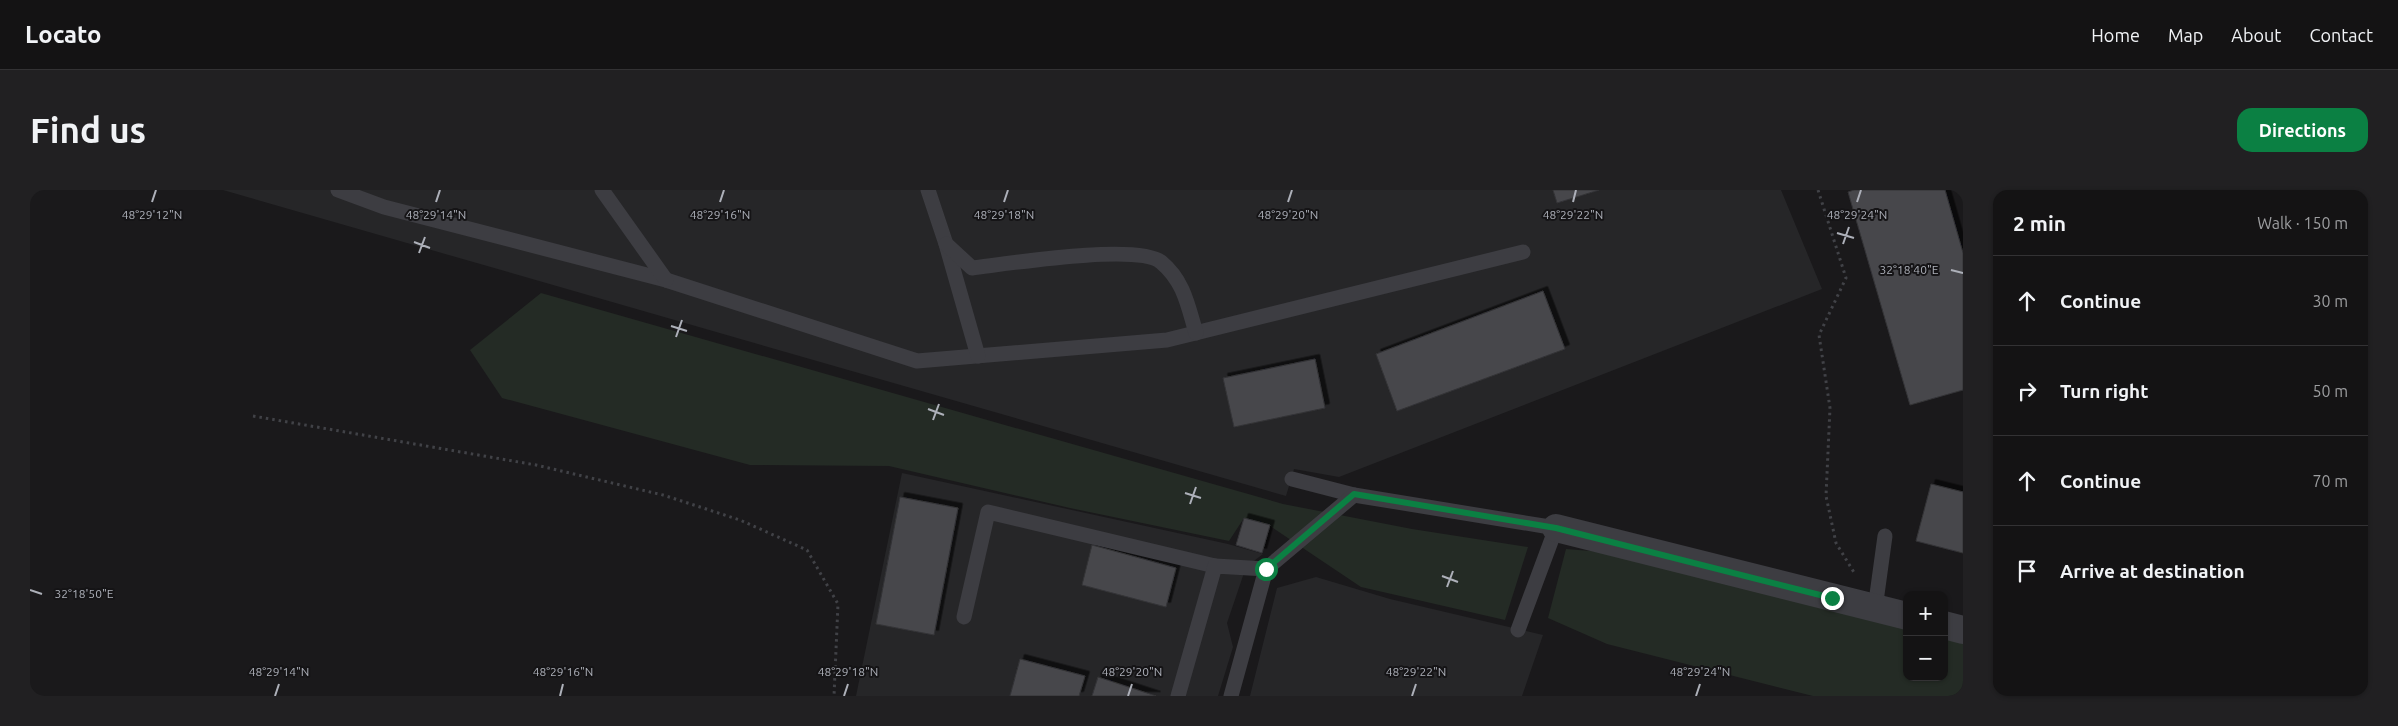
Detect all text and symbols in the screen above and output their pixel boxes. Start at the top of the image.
text: Locato [25,21,101,48]
text: Home [2091,25,2140,45]
text: Map [2168,25,2203,45]
text: About [2231,25,2281,45]
text: Contact [2309,25,2373,45]
button: Directions [2237,108,2368,152]
text: Find us [30,110,146,150]
text: 48°29'12"N [122,208,182,221]
text: 48°29'14"N [406,208,466,221]
text: 48°29'16"N [690,208,750,221]
text: 48°29'18"N [974,208,1034,221]
text: 48°29'20"N [1258,208,1318,221]
text: 48°29'22"N [1543,208,1603,221]
text: 48°29'24"N [1827,208,1887,221]
text: 2 min [2013,211,2066,235]
text: Walk · 150 m [2257,214,2348,232]
text: 32°18'40"E [1880,263,1939,276]
icon: ahead [2013,287,2041,315]
text: Continue [2060,290,2141,312]
text: 30 m [2312,292,2348,310]
icon: right [2013,377,2041,405]
text: Turn right [2060,380,2148,402]
text: 50 m [2312,382,2348,400]
icon: ahead [2013,467,2041,495]
text: Continue [2060,470,2141,492]
text: 70 m [2312,472,2348,490]
icon: arrive [2013,557,2041,585]
route start [1255,558,1278,581]
text: Arrive at destination [2060,560,2245,582]
text: 32°18'50"E [55,587,114,600]
route end [1821,587,1844,610]
map controls [1903,591,1948,681]
button: + [1903,591,1948,636]
button: − [1903,636,1948,681]
text: 48°29'14"N [249,665,309,678]
text: 48°29'16"N [533,665,593,678]
text: 48°29'18"N [818,665,878,678]
text: 48°29'20"N [1102,665,1162,678]
text: 48°29'22"N [1386,665,1446,678]
text: 48°29'24"N [1670,665,1730,678]

